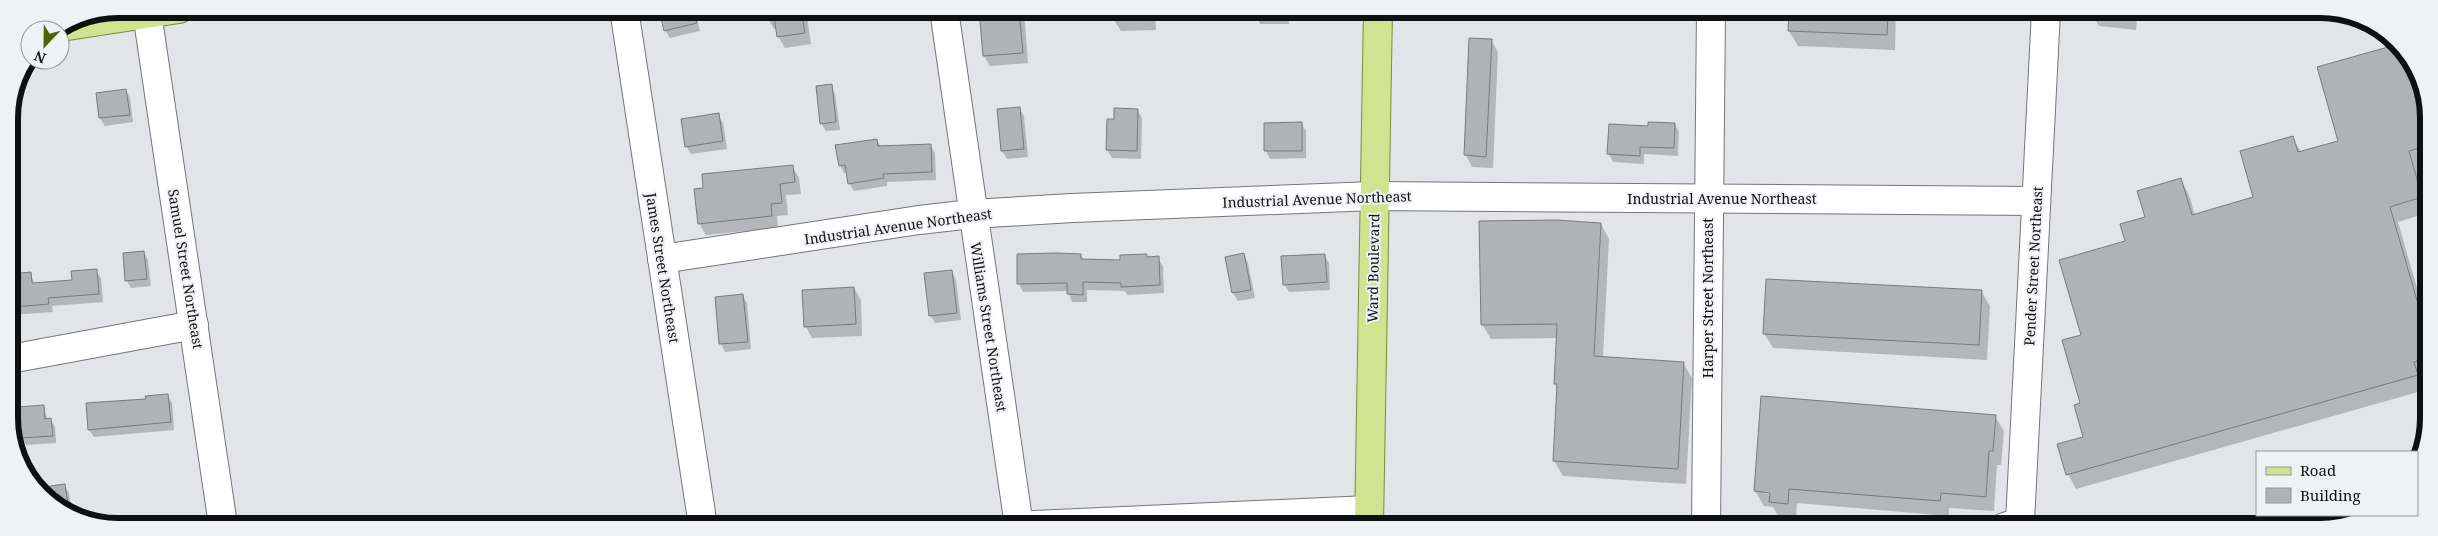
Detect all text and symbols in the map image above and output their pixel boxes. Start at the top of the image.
north arrow [20,20,70,70]
text: N [31,47,49,68]
street label: Industrial Avenue Northeast [1222,186,1412,212]
street label: Pender Street Northeast [2019,186,2047,346]
street label: Samuel Street Northeast [164,188,208,350]
street label: Industrial Avenue Northeast [1627,189,1817,208]
street label: James Street Northeast [642,190,684,345]
street label: Industrial Avenue Northeast [803,203,993,249]
street label: Ward Boulevard [1363,213,1383,323]
street label: Harper Street Northeast [1698,218,1717,378]
street label: Williams Street Northeast [966,241,1012,413]
legend [2256,451,2418,516]
text: Road [2300,460,2336,480]
text: Building [2300,485,2361,505]

